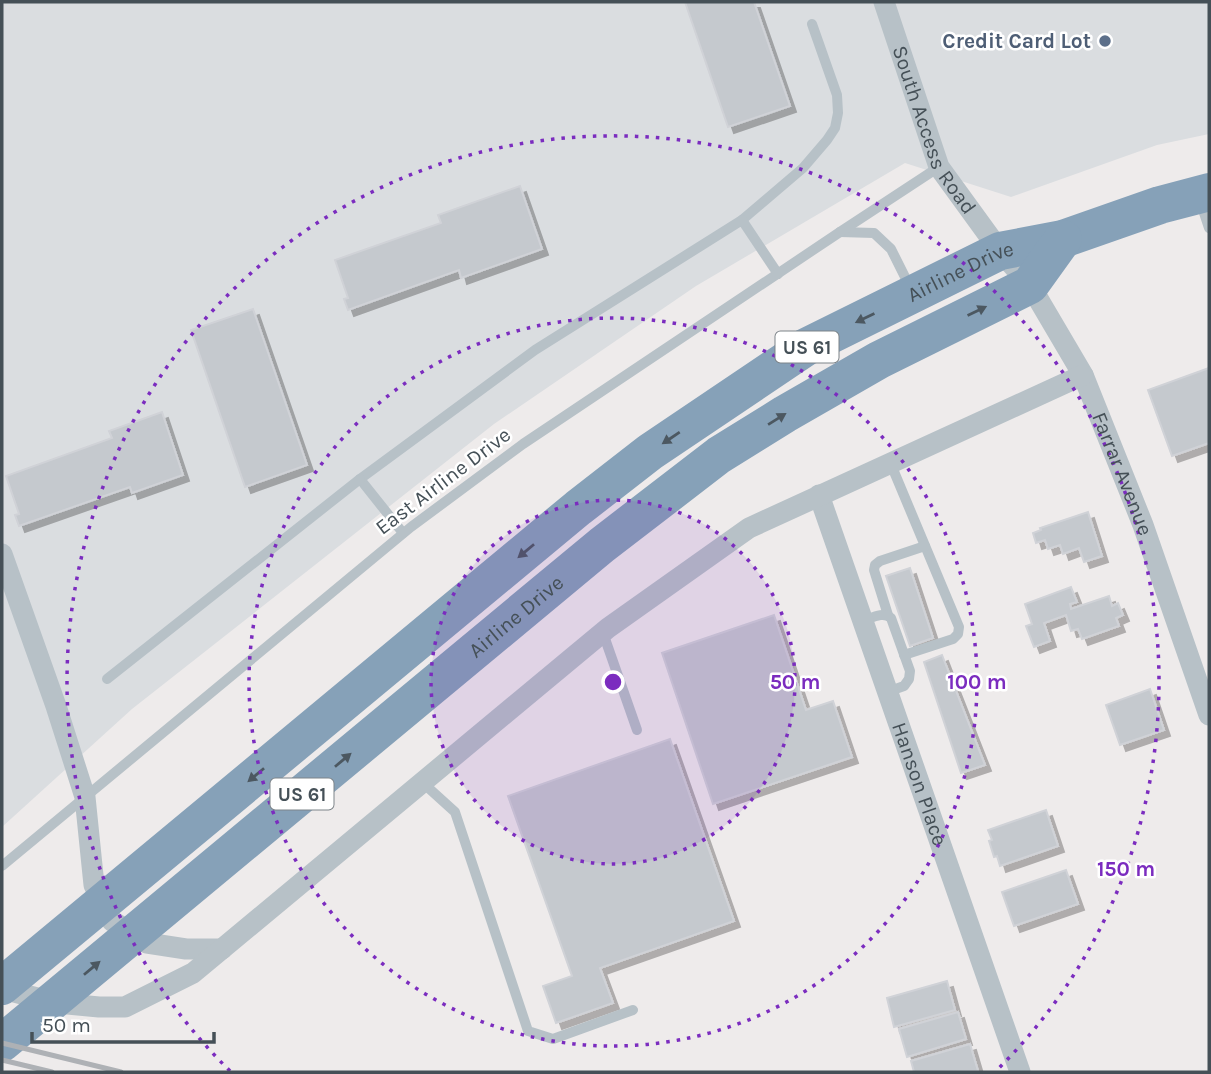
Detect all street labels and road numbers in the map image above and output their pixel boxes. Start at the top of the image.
street label: South Access Road [887,43,981,219]
street label: Airline Drive [903,237,1016,307]
road number: US 61 [776,332,838,362]
street label: Farrar Avenue [1087,409,1158,539]
street label: East Airline Drive [371,422,515,540]
street label: Airline Drive [464,570,568,663]
street label: Hanson Place [887,719,952,849]
road number: US 61 [270,778,334,810]

